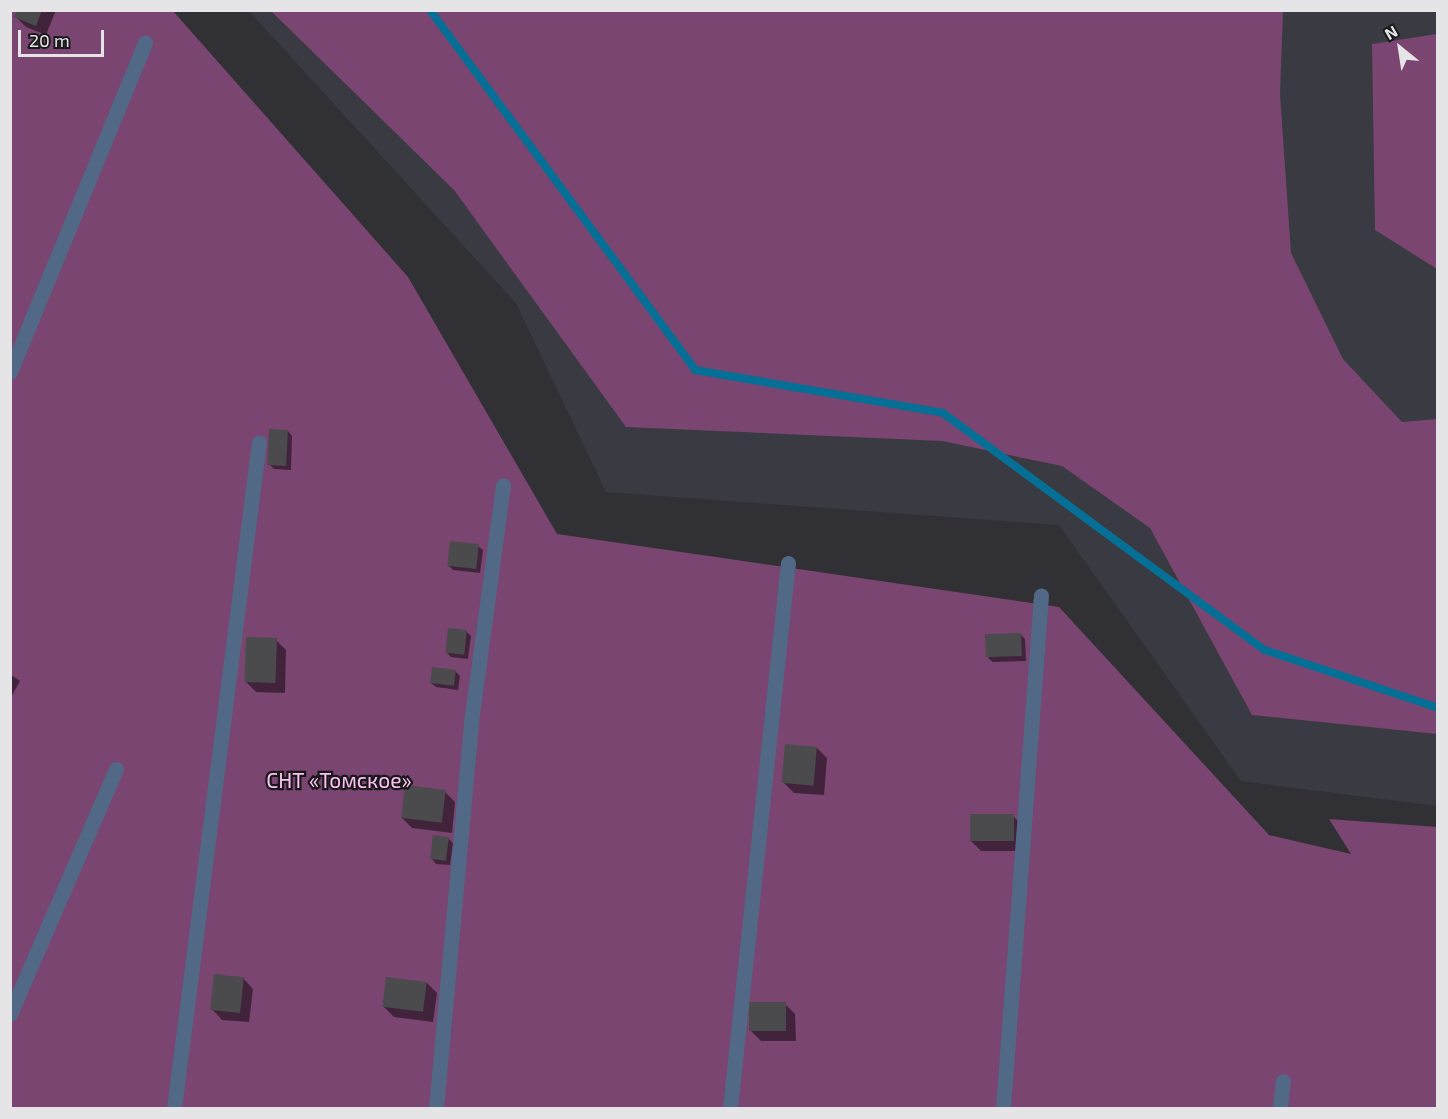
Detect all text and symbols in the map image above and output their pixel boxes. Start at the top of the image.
scale bar [21,18,106,56]
north arrow [1370,18,1430,78]
text: N [1381,21,1401,43]
text: 20 m [29,29,70,51]
park label: СНТ «Томское» [266,767,412,793]

